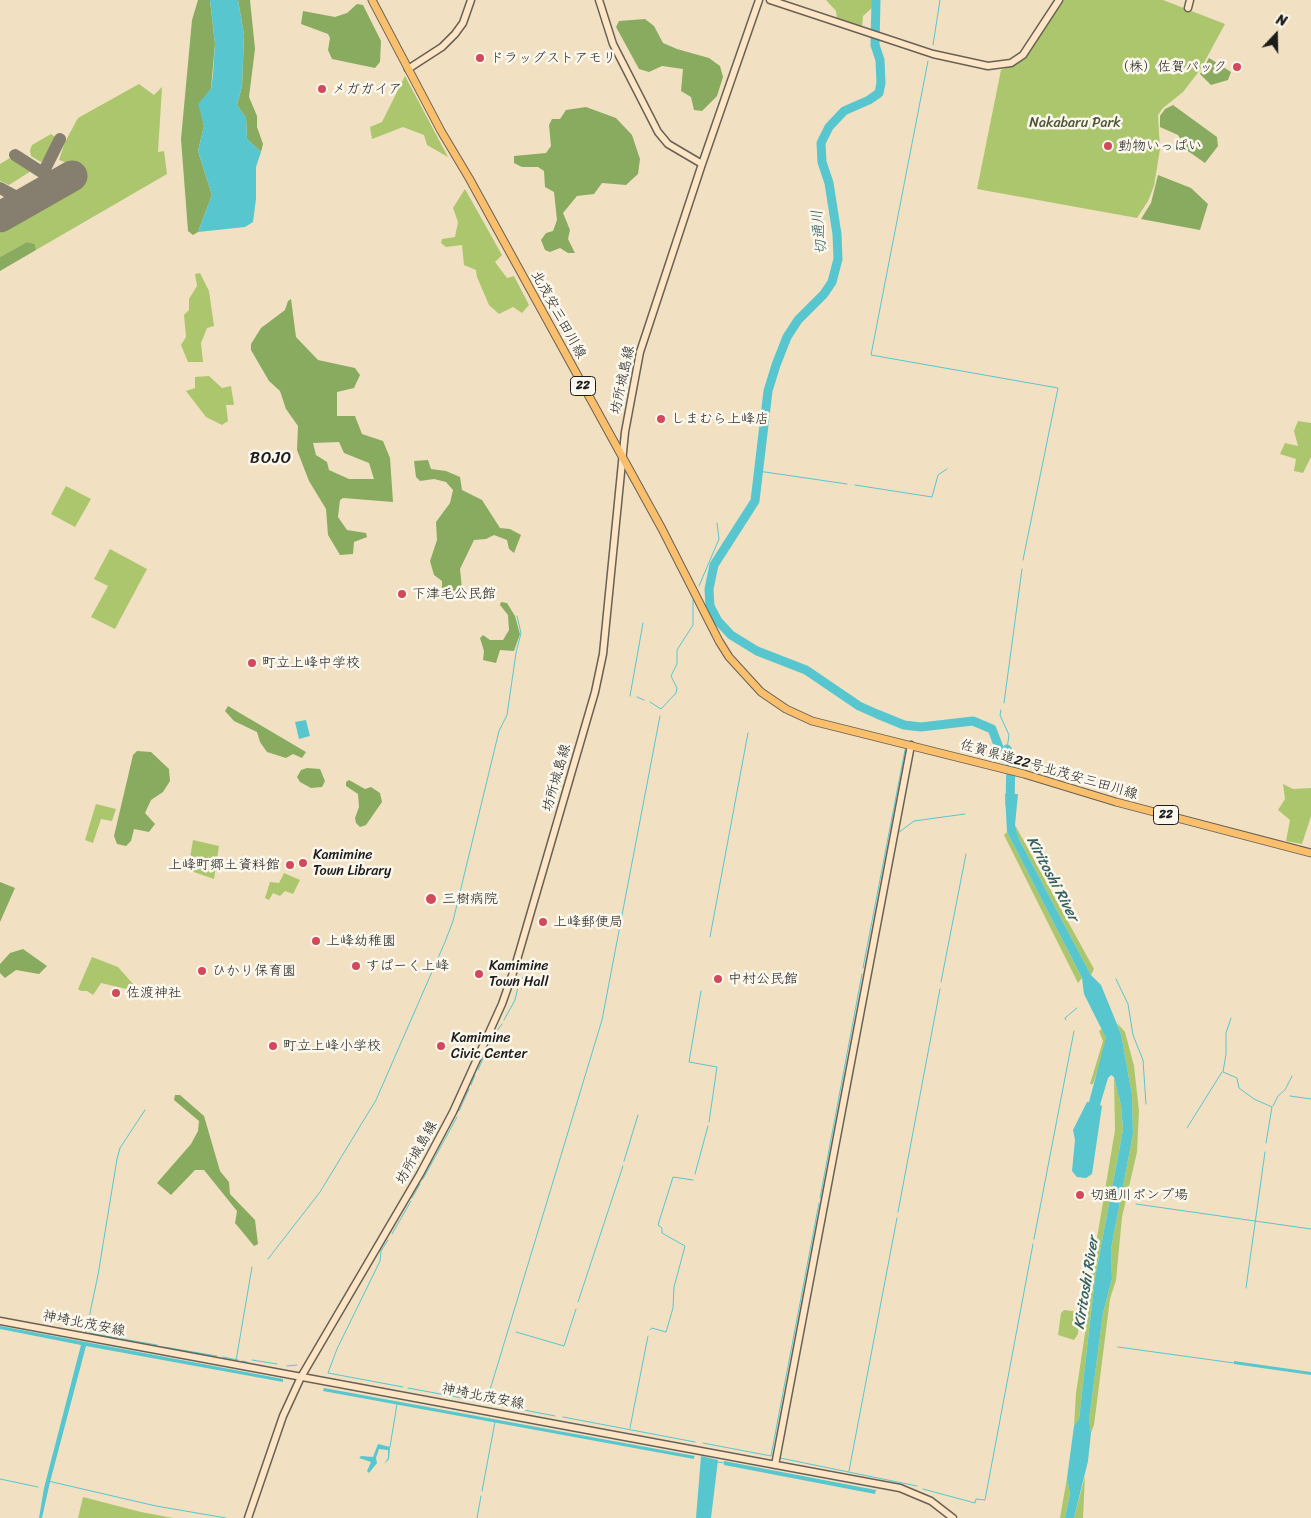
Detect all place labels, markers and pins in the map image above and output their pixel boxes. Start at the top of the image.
place label: ドラッグストアモリ [490,50,616,66]
marker: ドラッグストアモリ [474,52,486,64]
place label: （株）佐賀パック [1115,59,1227,75]
marker: （株）佐賀パック [1231,61,1243,73]
place label: メガガイア [332,81,402,97]
marker: メガガイア [316,83,328,95]
place label: 動物いっぱい [1118,138,1202,154]
marker: 動物いっぱい [1102,140,1114,152]
place label: しまむら上峰店 [671,411,769,427]
marker: しまむら上峰店 [655,413,667,425]
place label: 下津毛公民館 [412,586,496,602]
marker: 下津毛公民館 [396,588,408,600]
place label: 町立上峰中学校 [262,655,360,671]
marker: 町立上峰中学校 [246,657,258,669]
place label: Kamimine Town Library [313,847,391,880]
place label: 上峰町郷土資料館 [168,857,280,873]
marker: Kamimine Town Library [297,857,309,869]
marker: 上峰町郷土資料館 [284,859,296,871]
place label: 三樹病院 [442,891,498,907]
marker: 三樹病院 [424,892,438,906]
place label: 上峰郵便局 [553,914,623,930]
marker: 上峰郵便局 [537,916,549,928]
place label: 上峰幼稚園 [326,933,396,949]
marker: 上峰幼稚園 [310,935,322,947]
place label: すぱーく上峰 [366,958,449,974]
place label: Kamimine Town Hall [489,958,549,990]
marker: すぱーく上峰 [350,960,362,972]
place label: ひかり保育園 [212,963,296,979]
marker: ひかり保育園 [196,965,208,977]
marker: Kamimine Town Hall [473,968,485,980]
place label: 中村公民館 [728,971,798,987]
marker: 中村公民館 [712,973,724,985]
place label: 佐渡神社 [126,985,182,1001]
marker: 佐渡神社 [110,987,122,999]
place label: Kamimine Civic Center [451,1030,527,1062]
place label: 町立上峰小学校 [283,1038,381,1054]
marker: 町立上峰小学校 [267,1040,279,1052]
marker: Kamimine Civic Center [435,1040,447,1052]
place label: 切通川ポンプ場 [1090,1187,1188,1203]
marker: 切通川ポンプ場 [1074,1189,1086,1201]

